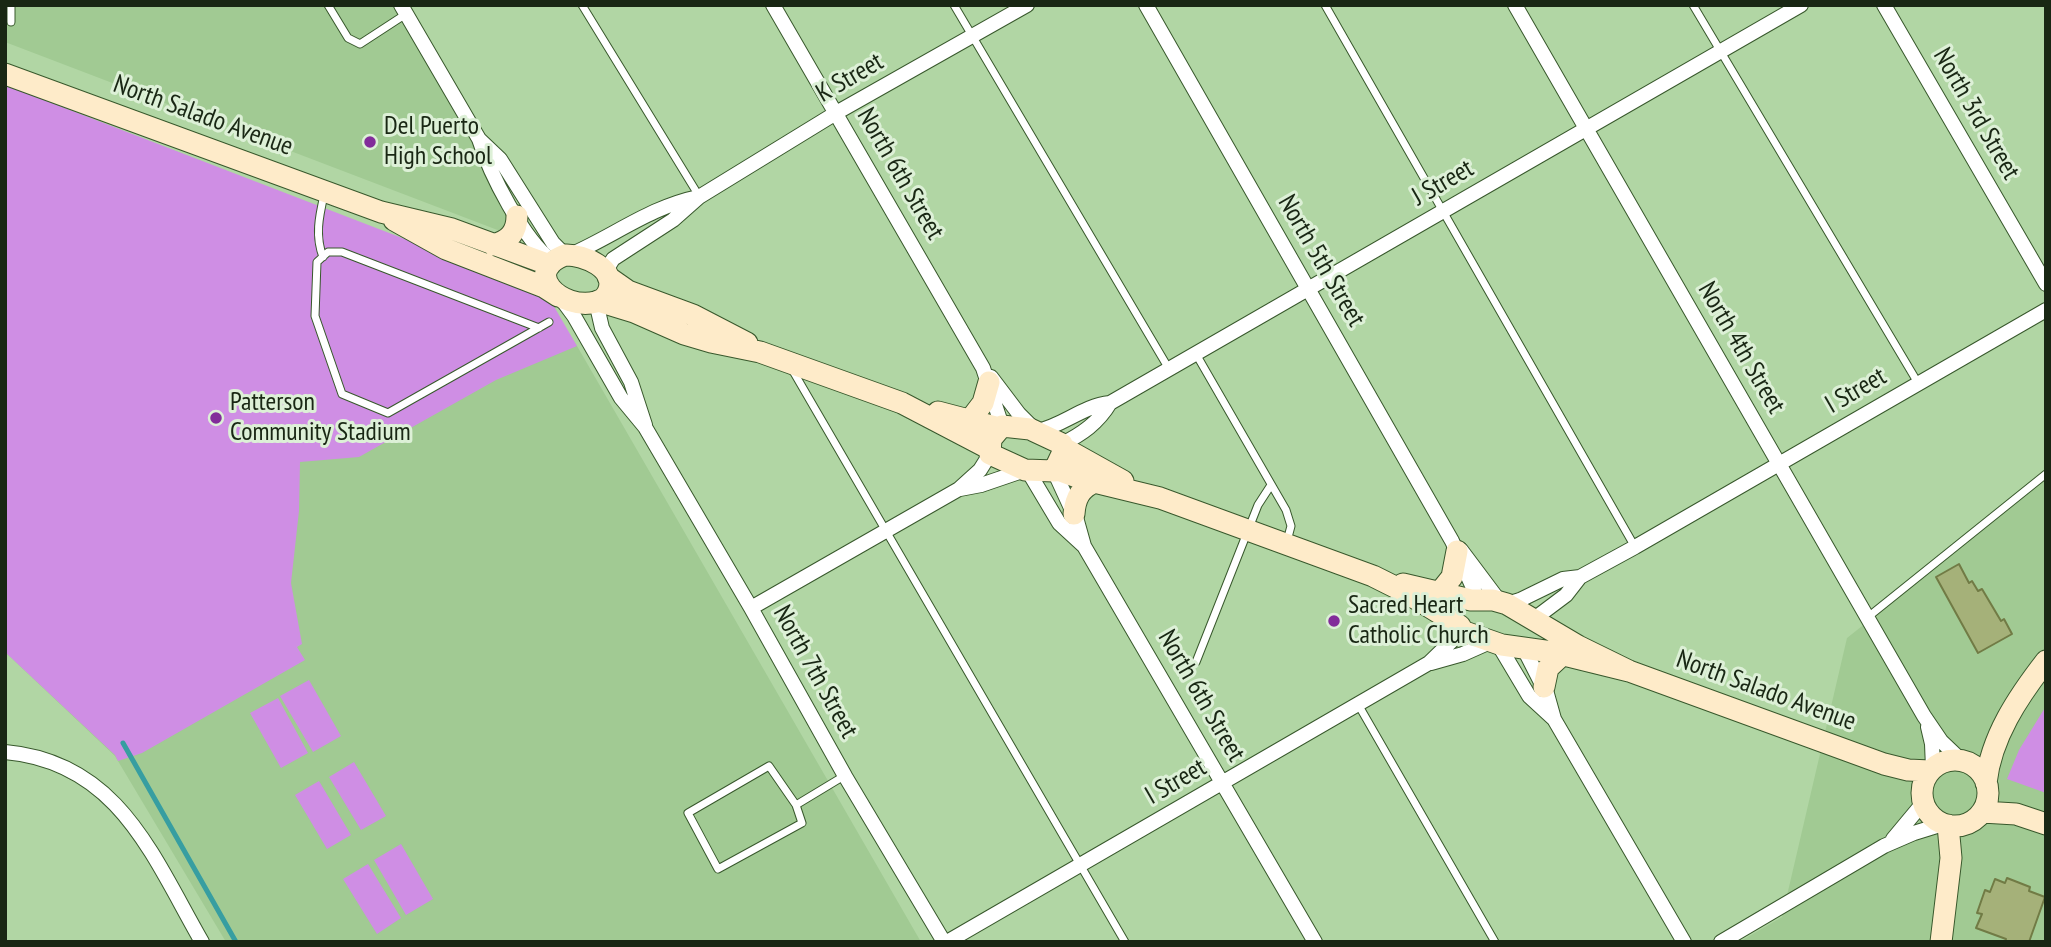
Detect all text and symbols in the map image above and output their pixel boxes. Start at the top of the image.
street label: North 3rd Street [1926,43,2026,185]
street label: K Street [811,46,889,110]
street label: North Salado Avenue [109,69,297,163]
street label: North 6th Street [850,103,950,245]
place label: Del Puerto High School [384,111,492,172]
marker: Del Puerto High School [362,134,378,150]
street label: J Street [1407,153,1479,213]
street label: North 5th Street [1271,190,1371,332]
street label: North 4th Street [1691,277,1791,419]
street label: I Street [1820,361,1892,421]
place label: Patterson Community Stadium [230,387,411,448]
marker: Patterson Community Stadium [208,410,224,426]
place label: Sacred Heart Catholic Church [1348,590,1489,652]
street label: North 7th Street [766,600,864,744]
marker: Sacred Heart Catholic Church [1326,613,1342,629]
street label: North 6th Street [1151,625,1251,767]
street label: North Salado Avenue [1672,644,1860,738]
street label: I Street [1140,752,1212,812]

